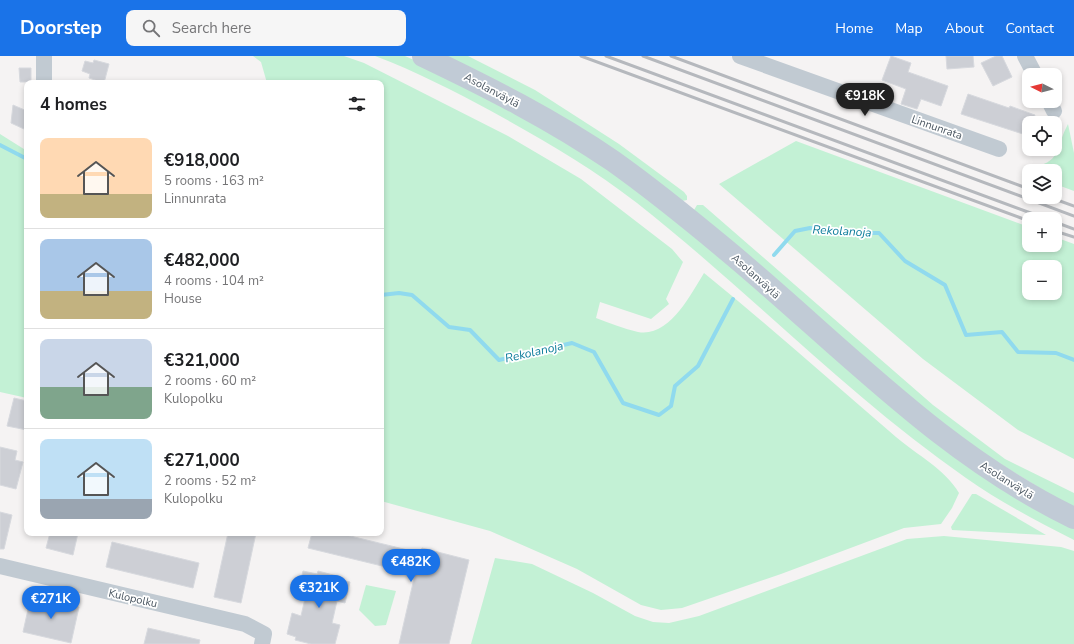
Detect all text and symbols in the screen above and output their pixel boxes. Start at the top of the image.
search box [126,10,406,46]
text: Doorstep [20,15,102,41]
icon: search [140,17,162,39]
text: Search here [172,18,251,38]
text: Home [835,19,873,38]
text: Map [895,19,923,38]
text: About [945,19,984,38]
text: Contact [1006,19,1054,38]
north arrow [1022,68,1062,108]
map controls [1022,68,1062,300]
street label: Asolanväylä [461,70,522,111]
pin: €918K [837,83,893,117]
text: €918K [845,87,885,105]
text: 4 homes [40,93,107,116]
icon: filters [346,93,368,115]
street label: Linnunrata [909,112,964,143]
button: locate [1022,116,1062,156]
text: €918,000 [164,149,240,172]
icon: home [72,154,120,202]
button: layers [1022,164,1062,204]
text: 5 rooms · 163 m² [164,172,264,190]
text: Linnunrata [164,190,226,208]
button: + [1022,212,1062,252]
water label: Rekolanoja [812,221,872,241]
text: €482,000 [164,249,240,272]
street label: Asolanväylä [728,250,783,302]
icon: home [72,255,120,303]
button: − [1022,260,1062,300]
text: 4 rooms · 104 m² [164,272,264,290]
text: House [164,290,202,308]
water label: Rekolanoja [503,338,565,366]
text: €321,000 [164,349,240,372]
icon: home [72,355,120,403]
text: 2 rooms · 60 m² [164,372,256,390]
text: Kulopolku [164,390,223,408]
text: €271,000 [164,449,240,472]
icon: home [72,455,120,503]
street label: Asolanväylä [977,458,1037,503]
text: 2 rooms · 52 m² [164,472,256,490]
text: Kulopolku [164,490,223,508]
pin: €482K [383,549,439,583]
text: €482K [391,553,431,571]
pin: €321K [291,575,347,609]
text: €321K [299,579,339,597]
pin: €271K [23,586,79,620]
street label: Kulopolku [107,586,159,611]
text: €271K [31,590,71,608]

